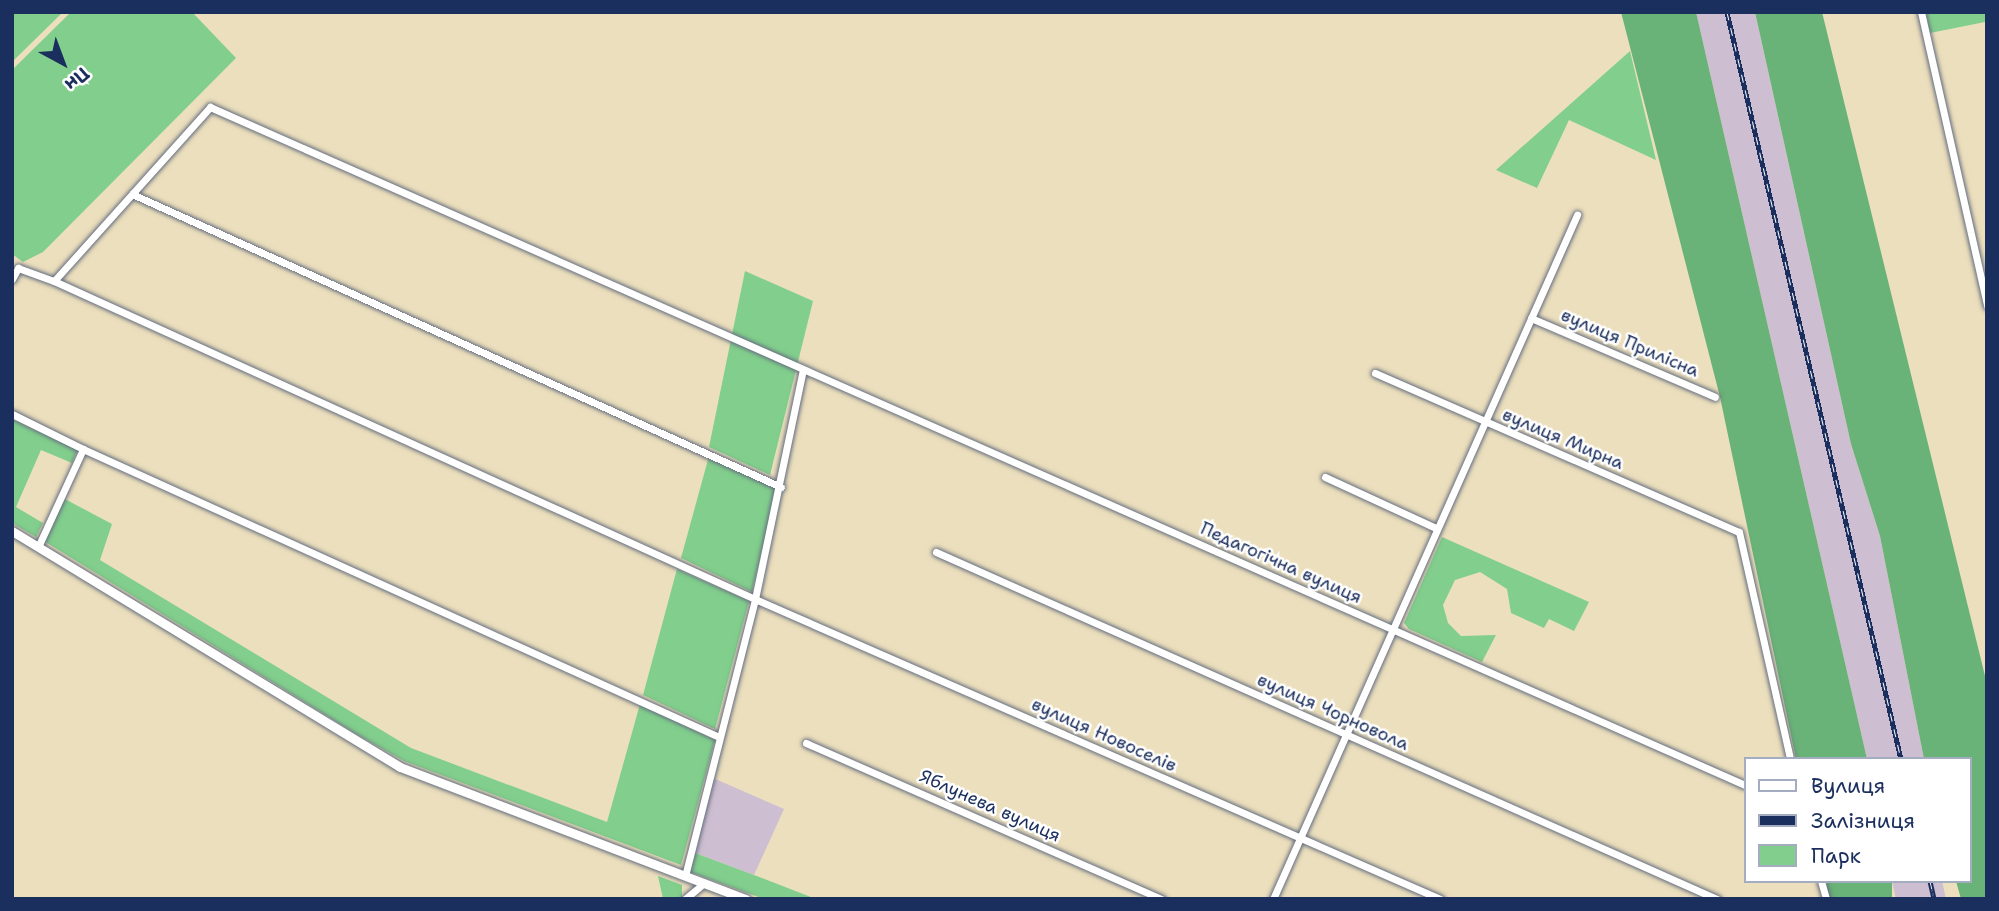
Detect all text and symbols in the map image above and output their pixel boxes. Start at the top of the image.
north arrow [28,28,98,98]
text: Пн [59,62,95,97]
street label: вулиця Прилісна [1558,304,1702,382]
street label: вулиця Мирна [1499,404,1627,474]
street label: Педагогічна вулиця [1197,518,1365,608]
street label: вулиця Чорновола [1254,669,1412,755]
street label: вулиця Новоселів [1028,693,1180,777]
legend [1744,757,1971,883]
street label: Яблунева вулиця [916,765,1064,847]
text: Вулиця [1811,772,1885,800]
text: Залізниця [1811,807,1915,835]
text: Парк [1811,842,1861,870]

